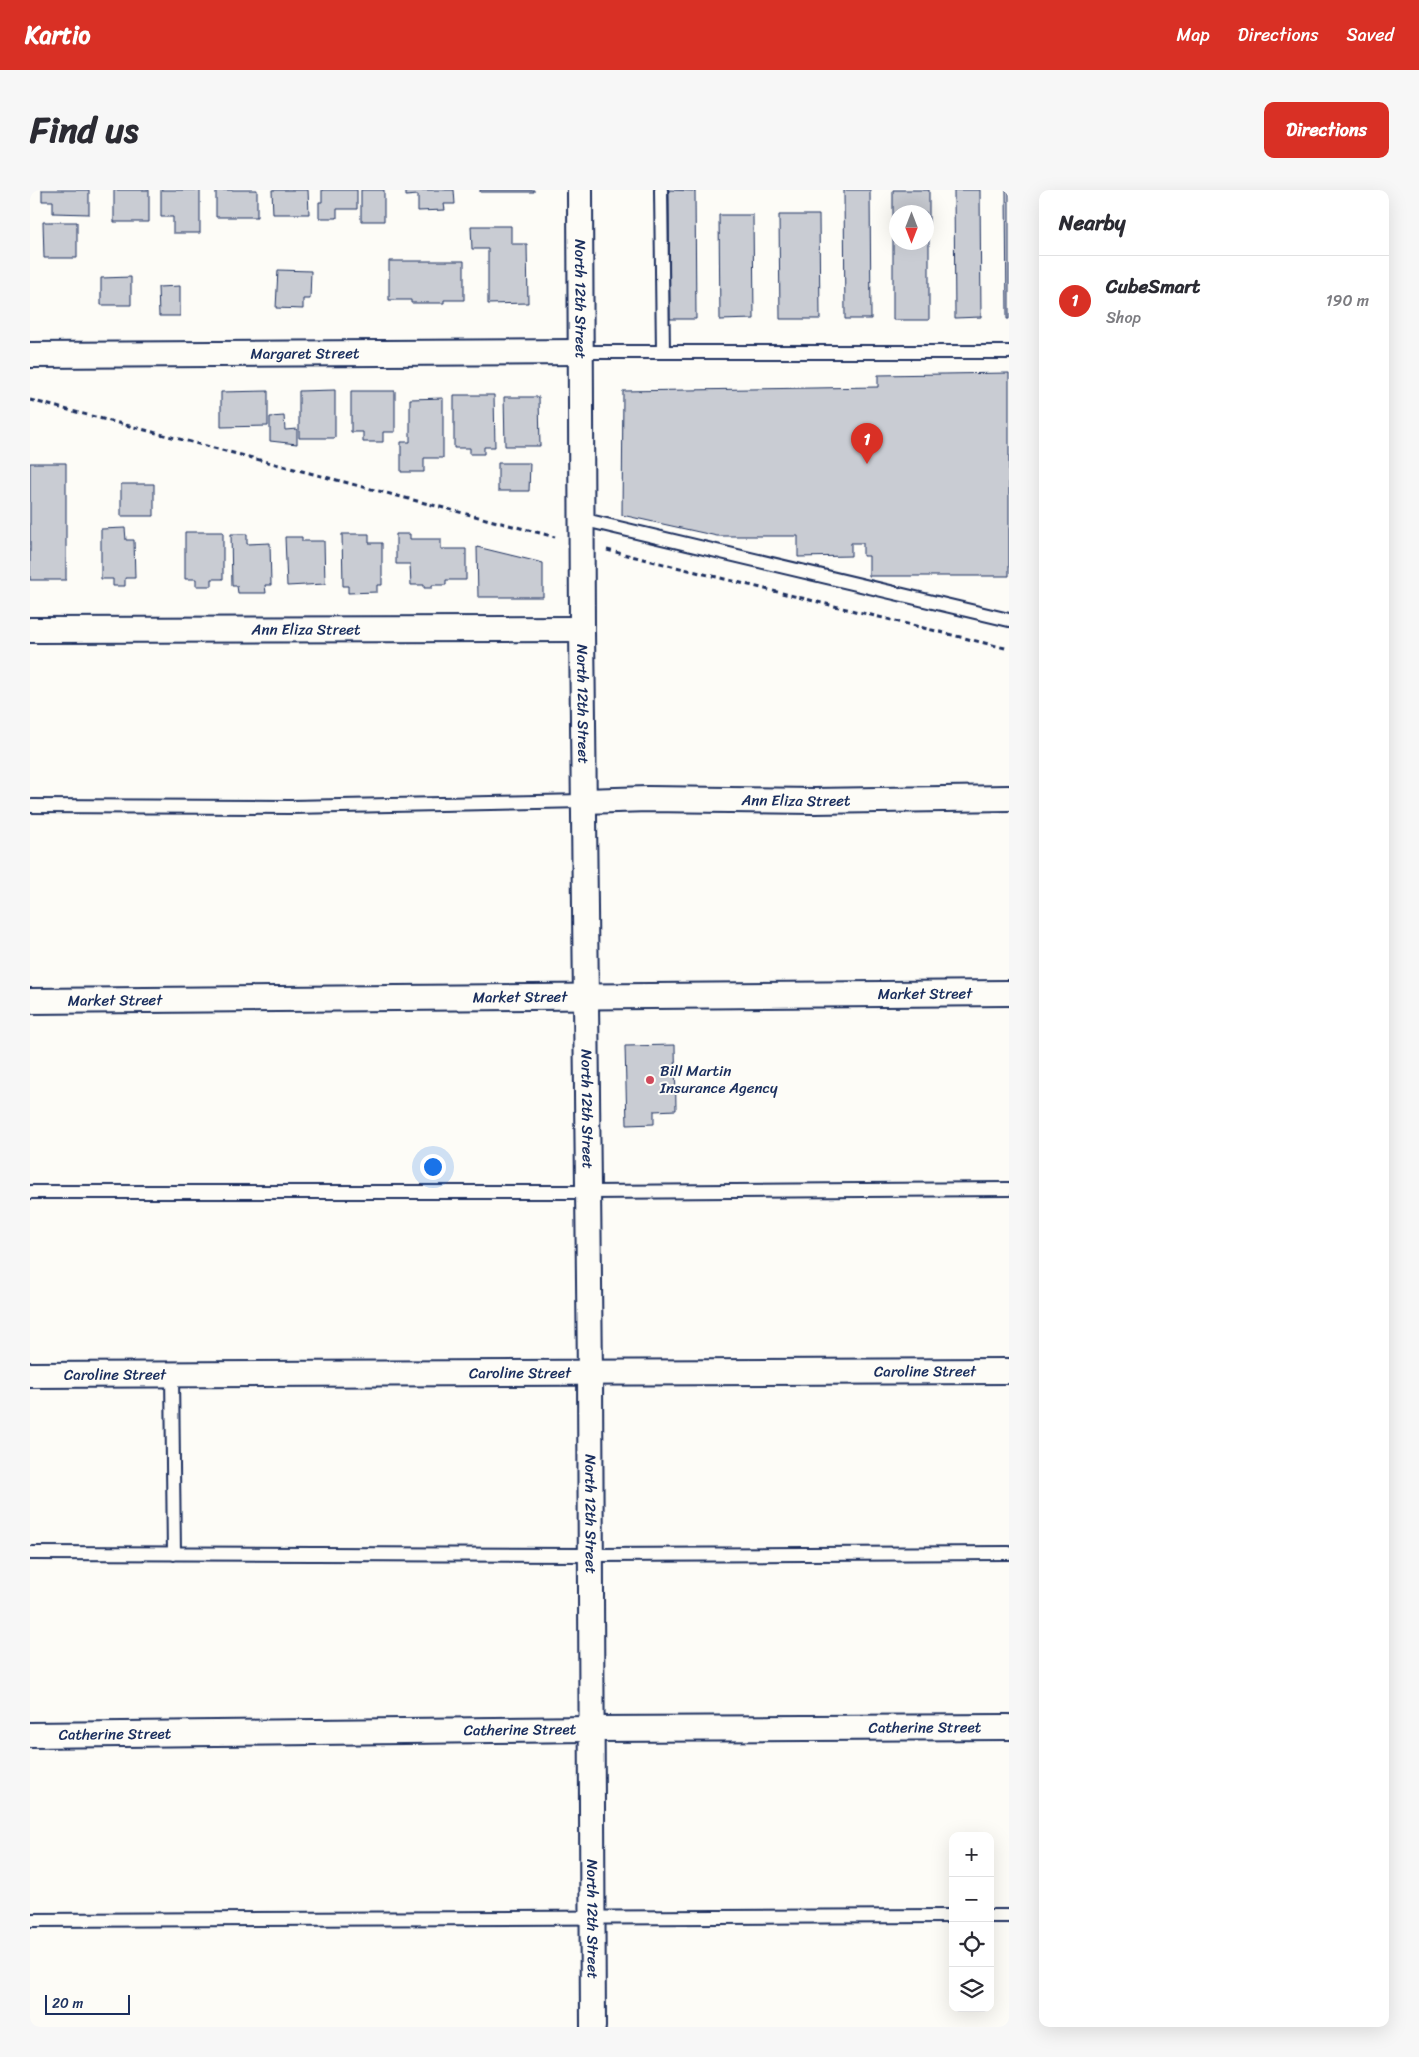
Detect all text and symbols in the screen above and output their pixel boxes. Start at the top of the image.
text: Kartio [25,14,90,56]
text: Map [1177,19,1210,51]
text: Directions [1238,19,1319,51]
text: Saved [1347,19,1394,51]
text: Find us [30,99,138,161]
button: Directions [1264,102,1389,158]
text: Nearby [1059,204,1125,242]
north arrow [889,205,934,250]
street label: North 12th Street [567,239,594,359]
text: CubeSmart [1106,270,1200,303]
text: 1 [1072,286,1078,315]
text: 190 m [1326,286,1369,315]
text: Shop [1106,303,1141,332]
street label: Margaret Street [250,340,360,367]
pin: 1 [851,423,883,464]
street label: Ann Eliza Street [251,616,361,643]
street label: North 12th Street [569,644,596,764]
street label: Ann Eliza Street [740,787,851,814]
street label: Market Street [878,980,973,1007]
street label: Market Street [473,984,568,1010]
street label: Market Street [68,987,163,1014]
street label: North 12th Street [574,1049,601,1169]
place label: Bill Martin Insurance Agency [659,1058,778,1101]
marker: Bill Martin Insurance Agency [644,1074,656,1086]
your location [420,1154,446,1180]
street label: Caroline Street [874,1358,977,1385]
street label: Caroline Street [469,1360,572,1386]
street label: Caroline Street [64,1361,167,1388]
street label: North 12th Street [577,1454,604,1574]
street label: Catherine Street [869,1714,982,1741]
street label: Catherine Street [463,1716,577,1743]
street label: Catherine Street [58,1720,172,1748]
map controls [949,1832,994,2012]
button: + [949,1832,994,1877]
street label: North 12th Street [579,1859,606,1979]
button: − [949,1877,994,1922]
button: locate [949,1922,994,1967]
button: layers [949,1967,994,2012]
text: 20 m [52,1991,83,2016]
scale bar [45,1992,130,2015]

